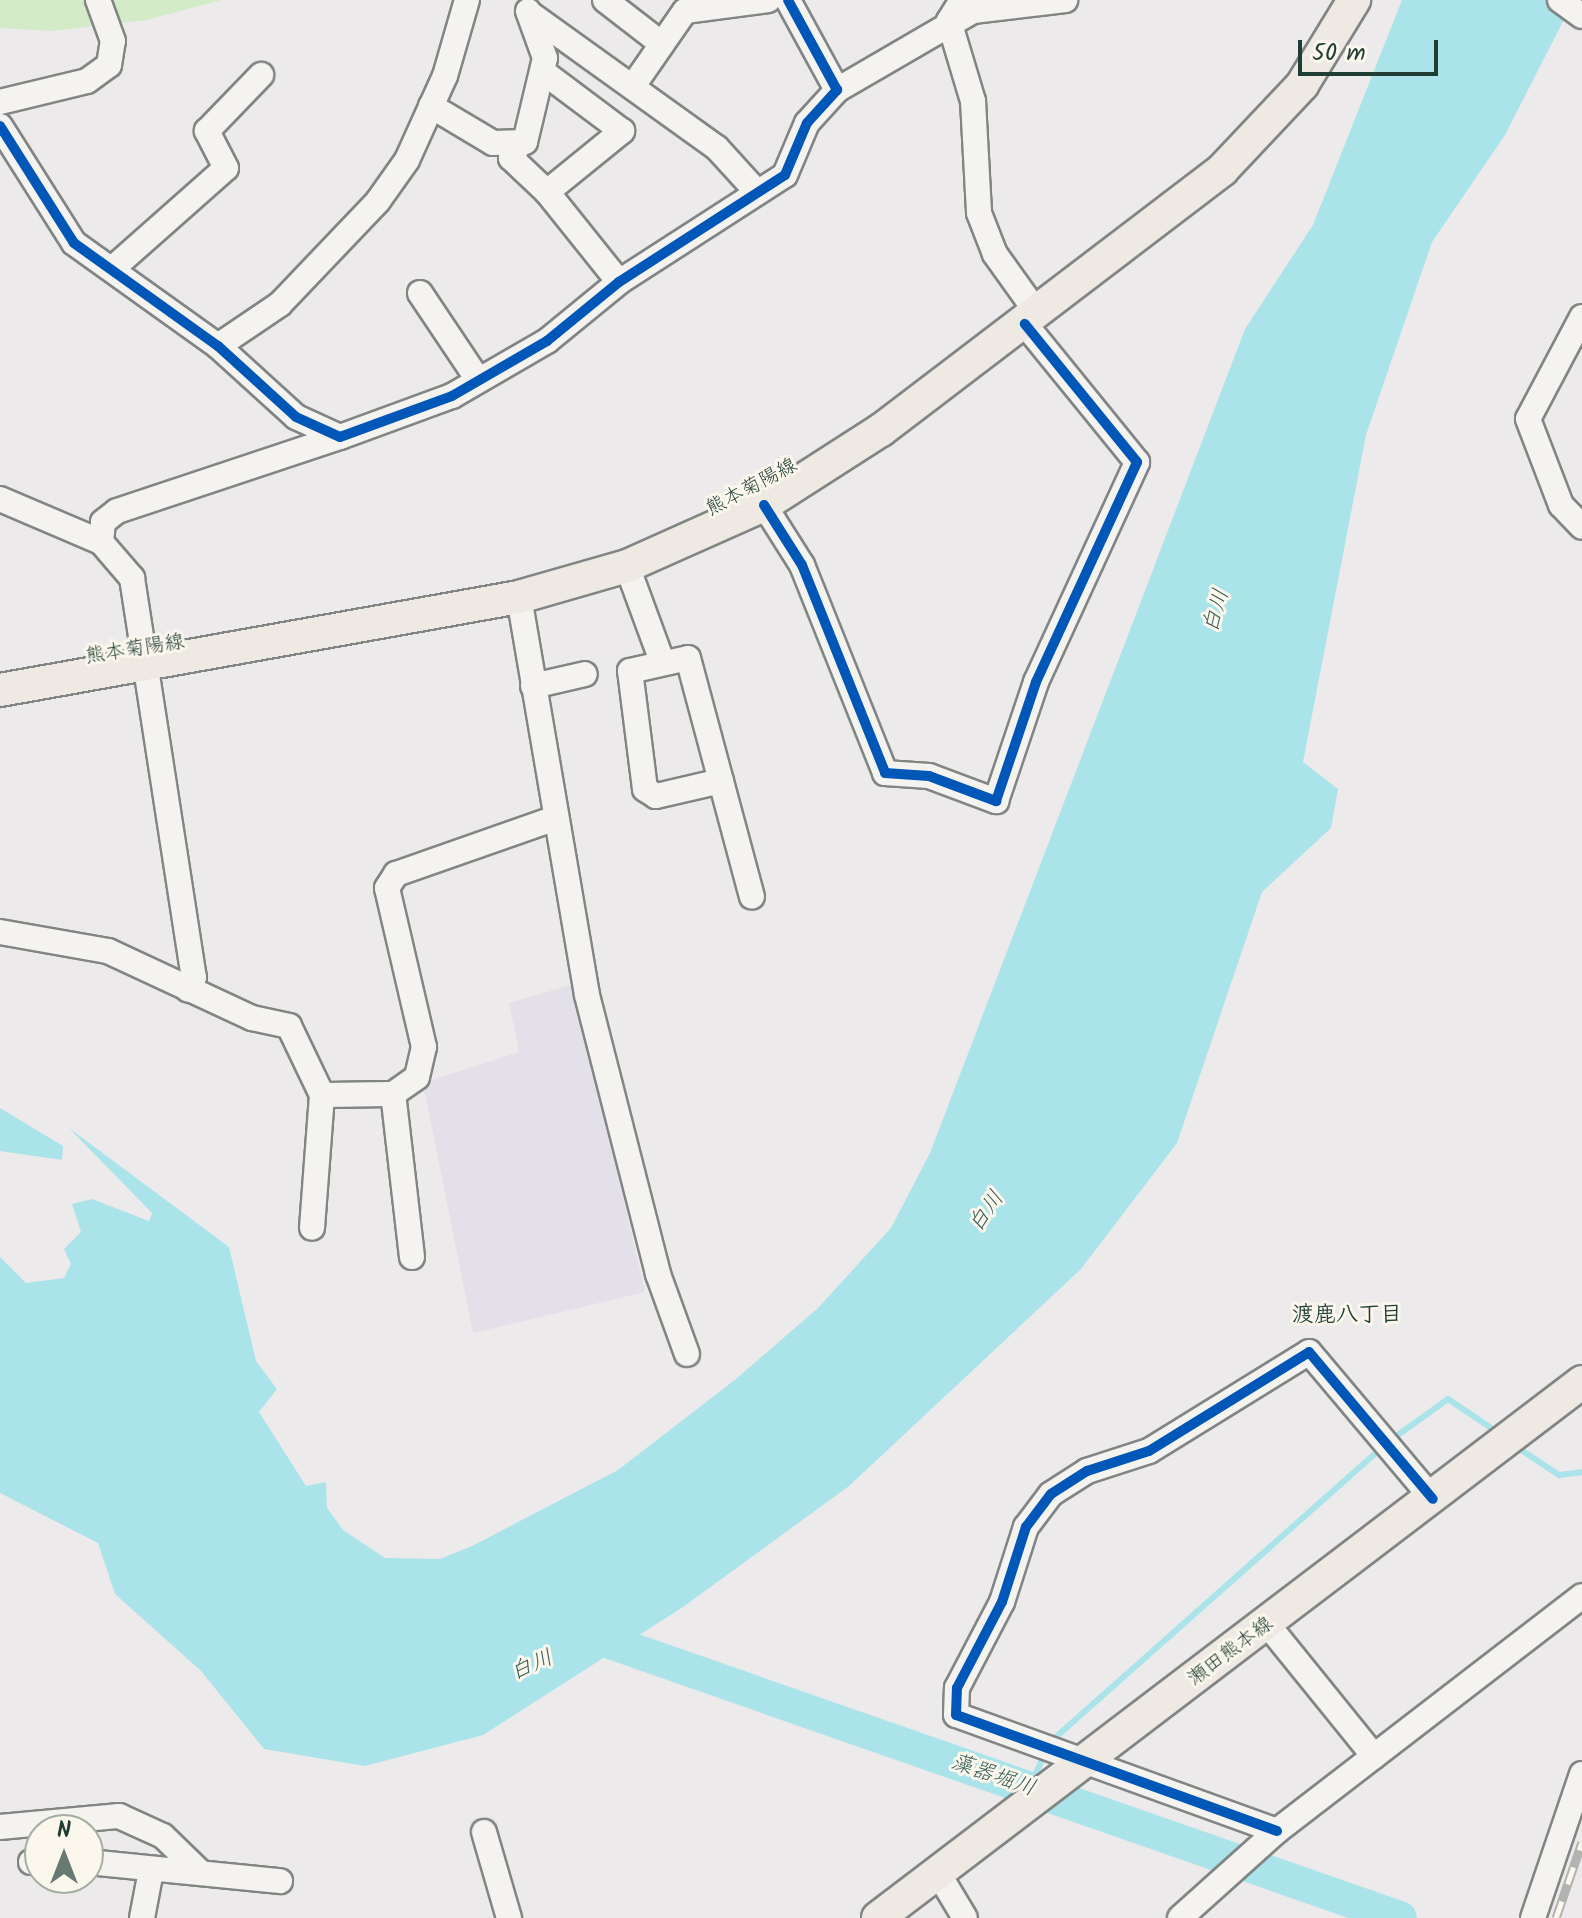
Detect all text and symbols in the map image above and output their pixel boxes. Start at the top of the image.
scale bar [1302,24,1442,74]
text: 50 m [1312,34,1366,73]
street label: 熊本菊陽線 [702,454,802,522]
water label: 白川 [1198,586,1236,636]
street label: 熊本菊陽線 [84,630,186,670]
water label: 白川 [964,1186,1010,1238]
district label: 渡鹿八丁目 [1292,1303,1402,1329]
street label: 瀬田熊本線 [1184,1612,1278,1692]
water label: 白川 [507,1645,557,1687]
water label: 藻器堀川 [947,1749,1039,1803]
north arrow [24,1814,104,1894]
text: N [57,1814,71,1849]

